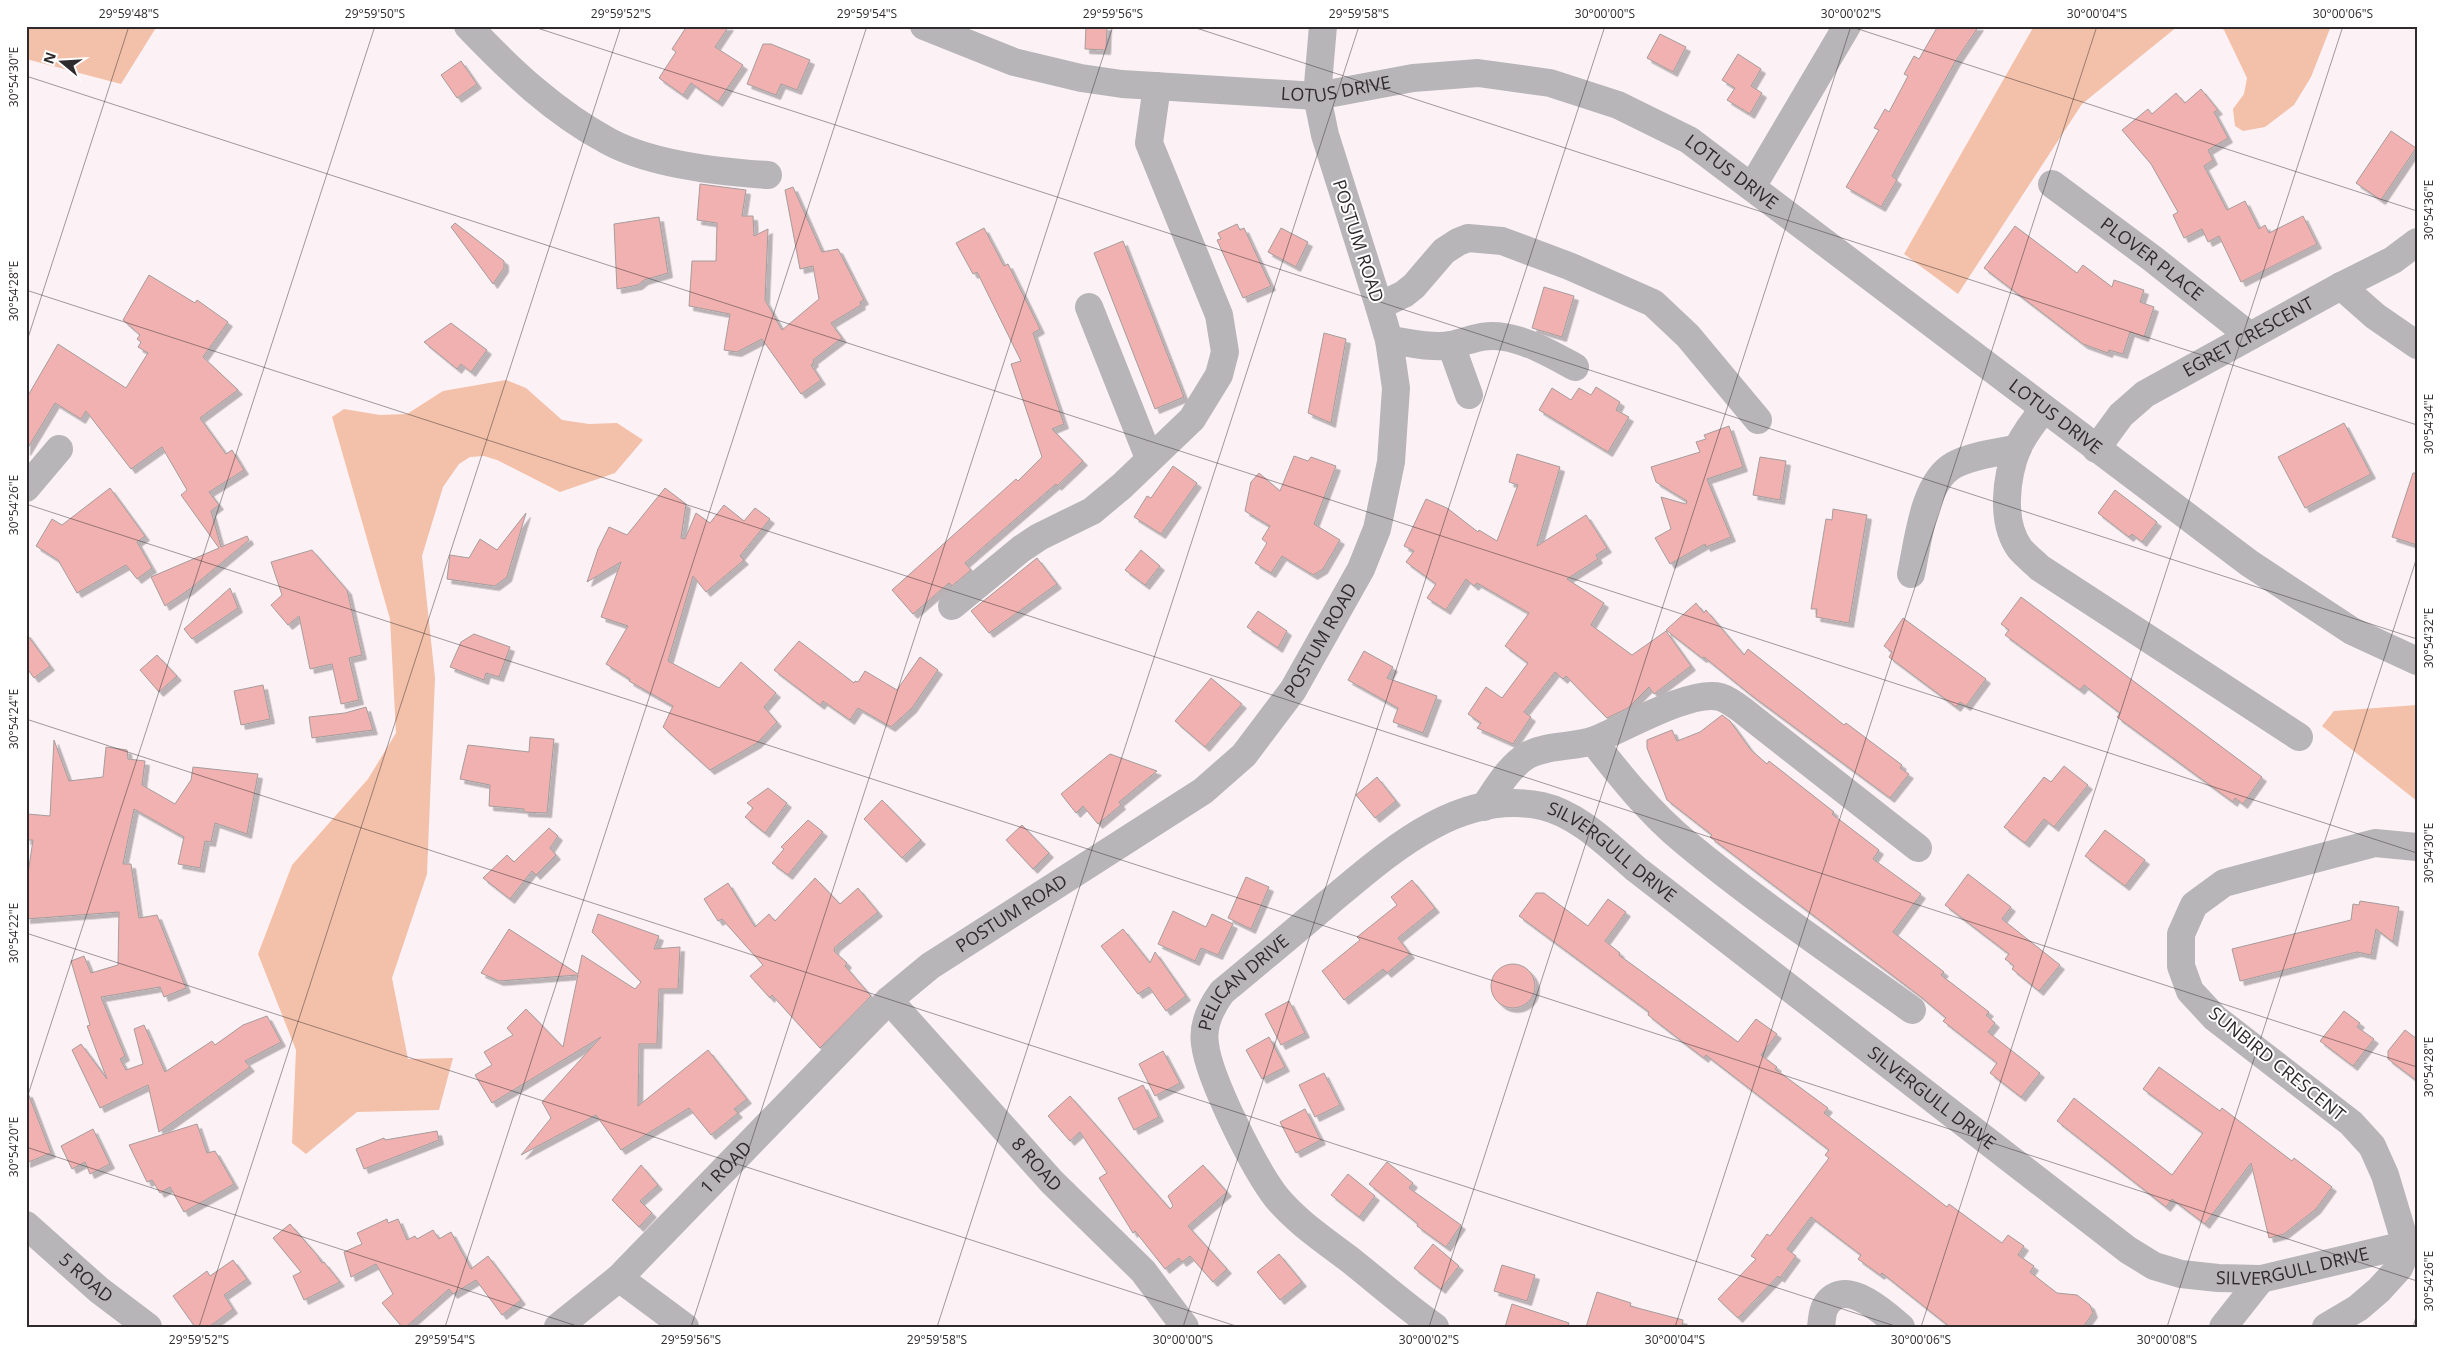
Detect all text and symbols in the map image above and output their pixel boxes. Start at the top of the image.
text: 29°59'48"S [99,5,159,22]
text: 29°59'50"S [345,5,405,22]
text: 29°59'52"S [591,5,651,22]
text: 29°59'54"S [837,5,897,22]
text: 29°59'56"S [1083,5,1143,22]
text: 29°59'58"S [1329,5,1389,22]
text: 30°00'00"S [1575,5,1635,22]
text: 30°00'02"S [1821,5,1881,22]
text: 30°00'04"S [2067,5,2127,22]
text: 30°00'06"S [2313,5,2373,22]
north arrow [38,38,88,88]
text: 30°54'30"E [5,47,22,107]
text: N [38,49,60,66]
street label: LOTUS DRIVE [1280,69,1393,107]
street label: LOTUS DRIVE [1681,128,1784,214]
street label: POSTUM ROAD [1328,176,1390,305]
text: 30°54'36"E [2420,180,2437,240]
street label: PLOVER PLACE [2096,211,2209,306]
text: 30°54'28"E [5,261,22,321]
street label: EGRET CRESCENT [2178,290,2318,382]
street label: LOTUS DRIVE [2005,373,2108,459]
text: 30°54'34"E [2420,394,2437,454]
text: 30°54'26"E [5,475,22,535]
street label: POSTUM ROAD [1278,578,1362,703]
text: 30°54'32"E [2420,608,2437,668]
text: 30°54'24"E [5,689,22,749]
street label: SILVERGULL DRIVE [1545,795,1682,907]
text: 30°54'30"E [2420,823,2437,883]
street label: POSTUM ROAD [951,868,1072,958]
text: 30°54'22"E [5,903,22,963]
street label: PELICAN DRIVE [1192,929,1293,1033]
street label: SUNBIRD CRESCENT [2204,1001,2351,1126]
text: 30°54'28"E [2420,1037,2437,1097]
street label: SILVERGULL DRIVE [1863,1040,2001,1154]
text: 30°54'20"E [5,1117,22,1177]
street label: 8 ROAD [1007,1132,1067,1196]
street label: 1 ROAD [694,1135,757,1199]
street label: SILVERGULL DRIVE [2216,1241,2371,1290]
street label: 5 ROAD [54,1247,118,1308]
text: 30°54'26"E [2420,1251,2437,1311]
text: 29°59'52"S [169,1331,229,1348]
text: 29°59'54"S [415,1331,475,1348]
text: 29°59'56"S [661,1331,721,1348]
text: 29°59'58"S [907,1331,967,1348]
text: 30°00'00"S [1153,1331,1213,1348]
text: 30°00'02"S [1399,1331,1459,1348]
text: 30°00'04"S [1645,1331,1705,1348]
text: 30°00'06"S [1891,1331,1951,1348]
text: 30°00'08"S [2137,1331,2197,1348]

